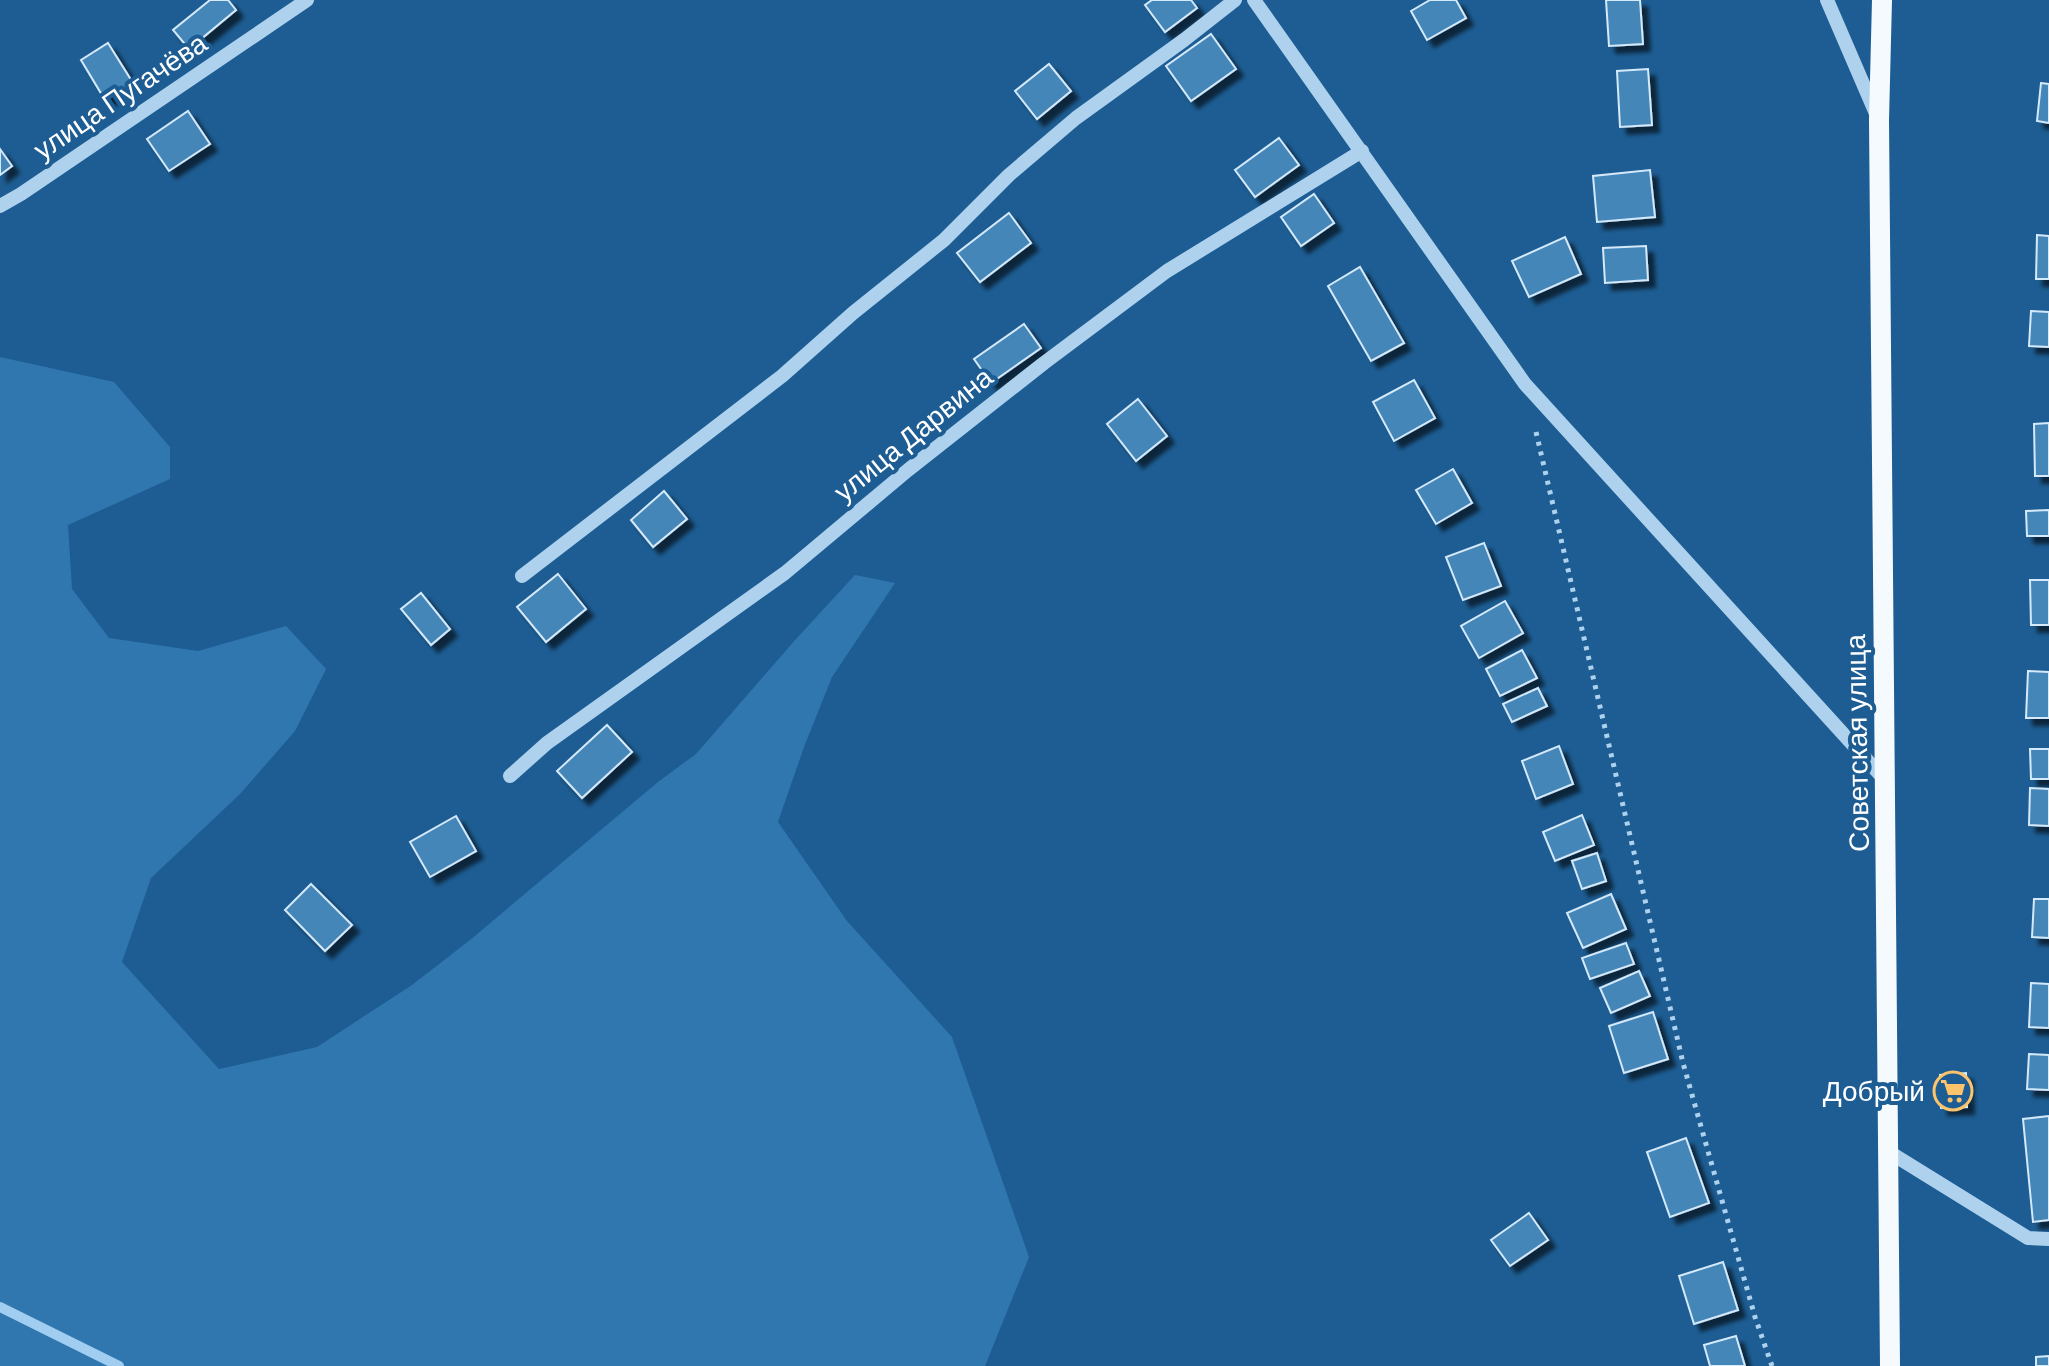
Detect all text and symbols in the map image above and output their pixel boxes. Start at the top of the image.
street label: улица Пугачёва [26,24,213,166]
street label: улица Дарвина [826,359,999,508]
street label: Советская улица [1837,633,1875,852]
supermarket icon: Добрый [1932,1070,1974,1112]
place label: Добрый [1823,1073,1925,1107]

